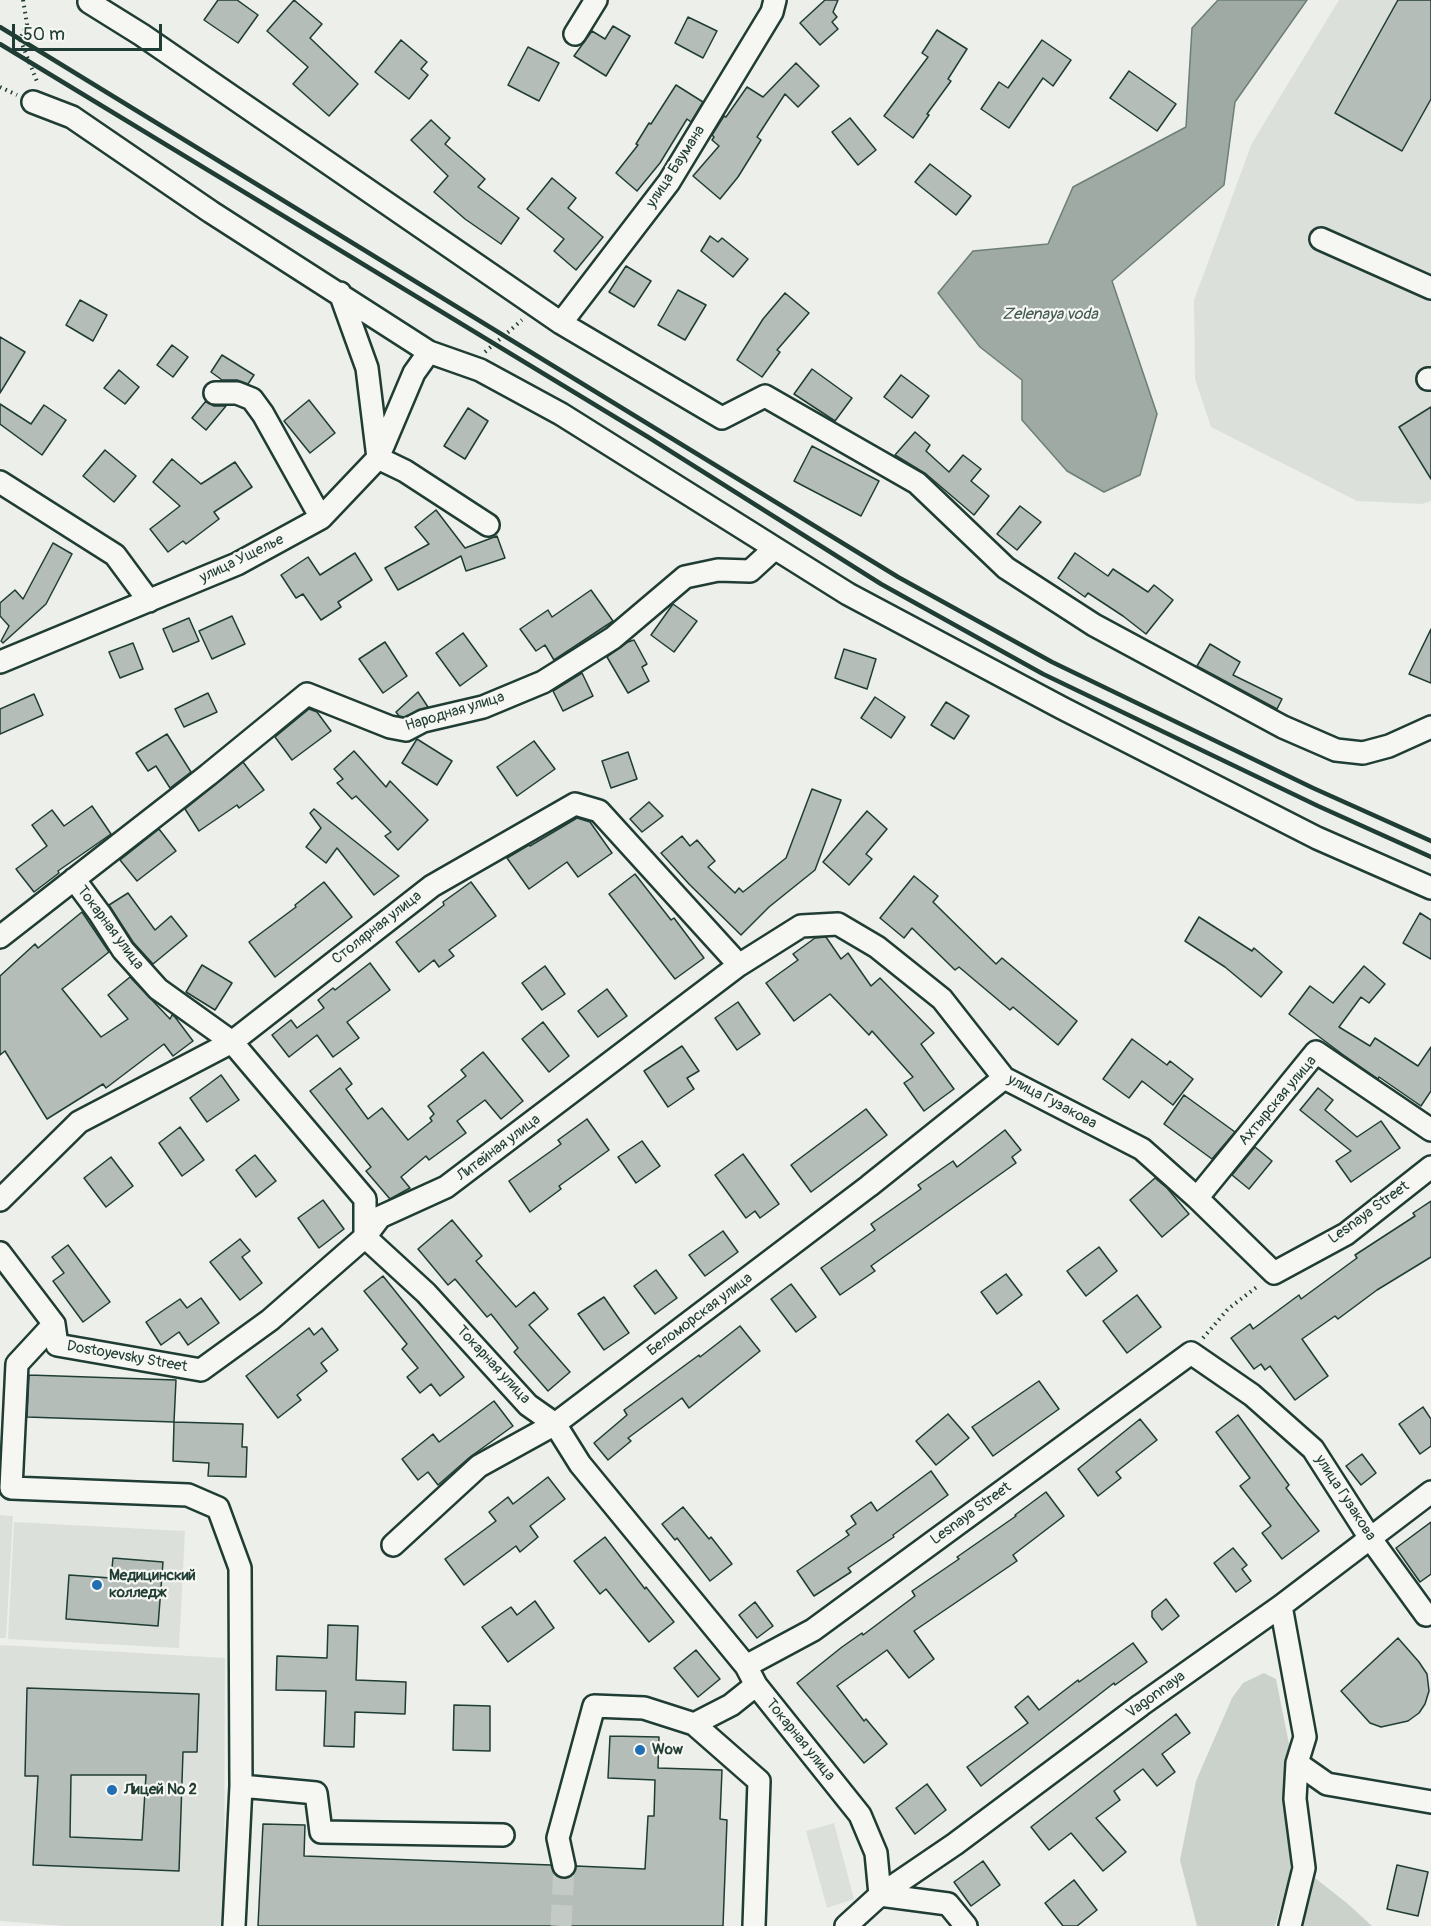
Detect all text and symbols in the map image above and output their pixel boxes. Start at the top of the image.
scale bar [15,12,165,50]
text: 50 m [23,23,65,46]
street label: улица Баумана [643,123,709,211]
water label: Zelenaya voda [1002,305,1098,325]
street label: улица Ущелье [197,531,287,587]
street label: Народная улица [403,688,507,736]
street label: Токарная улица [73,883,147,973]
street label: Столярная улица [329,887,425,969]
street label: Ахтырская улица [1235,1053,1321,1149]
street label: улица Гузакова [1004,1071,1100,1133]
street label: Литейная улица [454,1111,544,1185]
street label: Lesnaya Street [1325,1178,1413,1248]
street label: Беломорская улица [644,1269,756,1361]
street label: Токарная улица [452,1322,534,1408]
street label: Dostoyevsky Street [65,1338,189,1376]
street label: улица Гузакова [1311,1452,1379,1544]
street label: Lesnaya Street [927,1479,1015,1549]
place label: Медицинский колледж [109,1567,196,1602]
marker: Медицинский колледж [90,1578,104,1592]
street label: Vagonnaya [1123,1668,1189,1722]
street label: Токарная улица [761,1695,839,1785]
place label: Wow [652,1741,683,1759]
marker: Wow [633,1743,647,1757]
place label: Лицей № 2 [124,1781,197,1799]
marker: Лицей № 2 [105,1783,119,1797]

